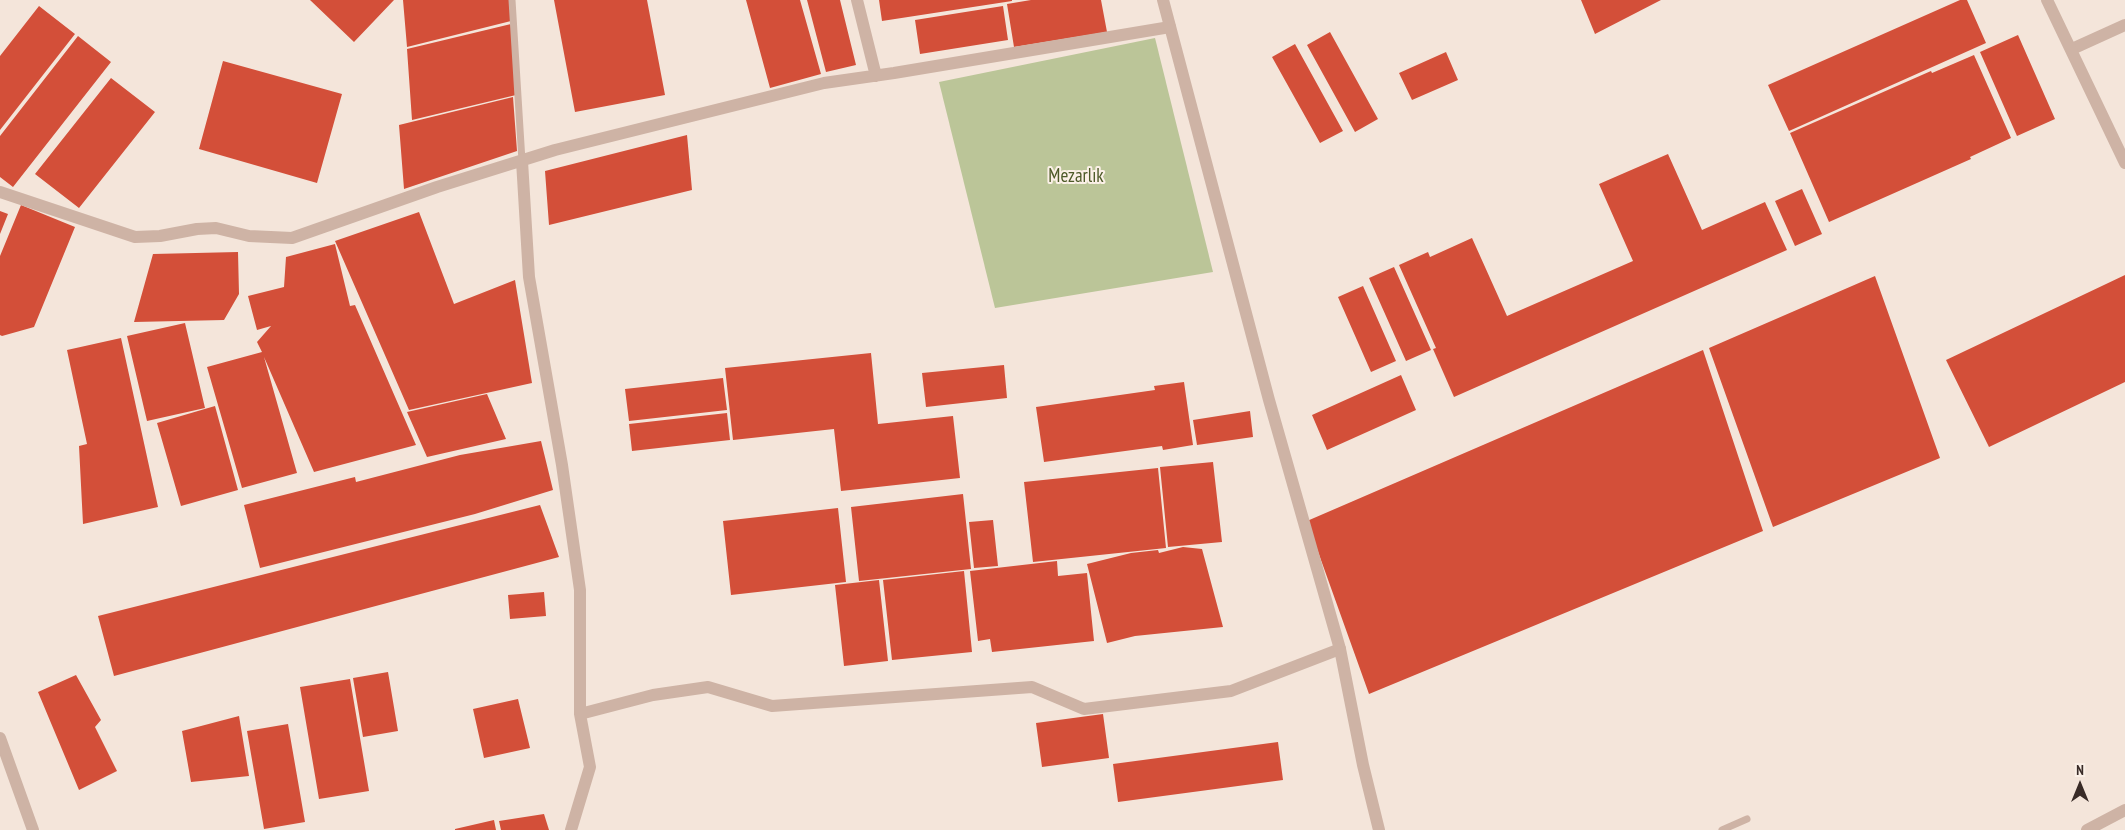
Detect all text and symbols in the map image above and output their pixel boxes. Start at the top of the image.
park label: Mezarlık [1048,166,1104,188]
north arrow [2055,760,2105,810]
text: N [2076,761,2084,779]

